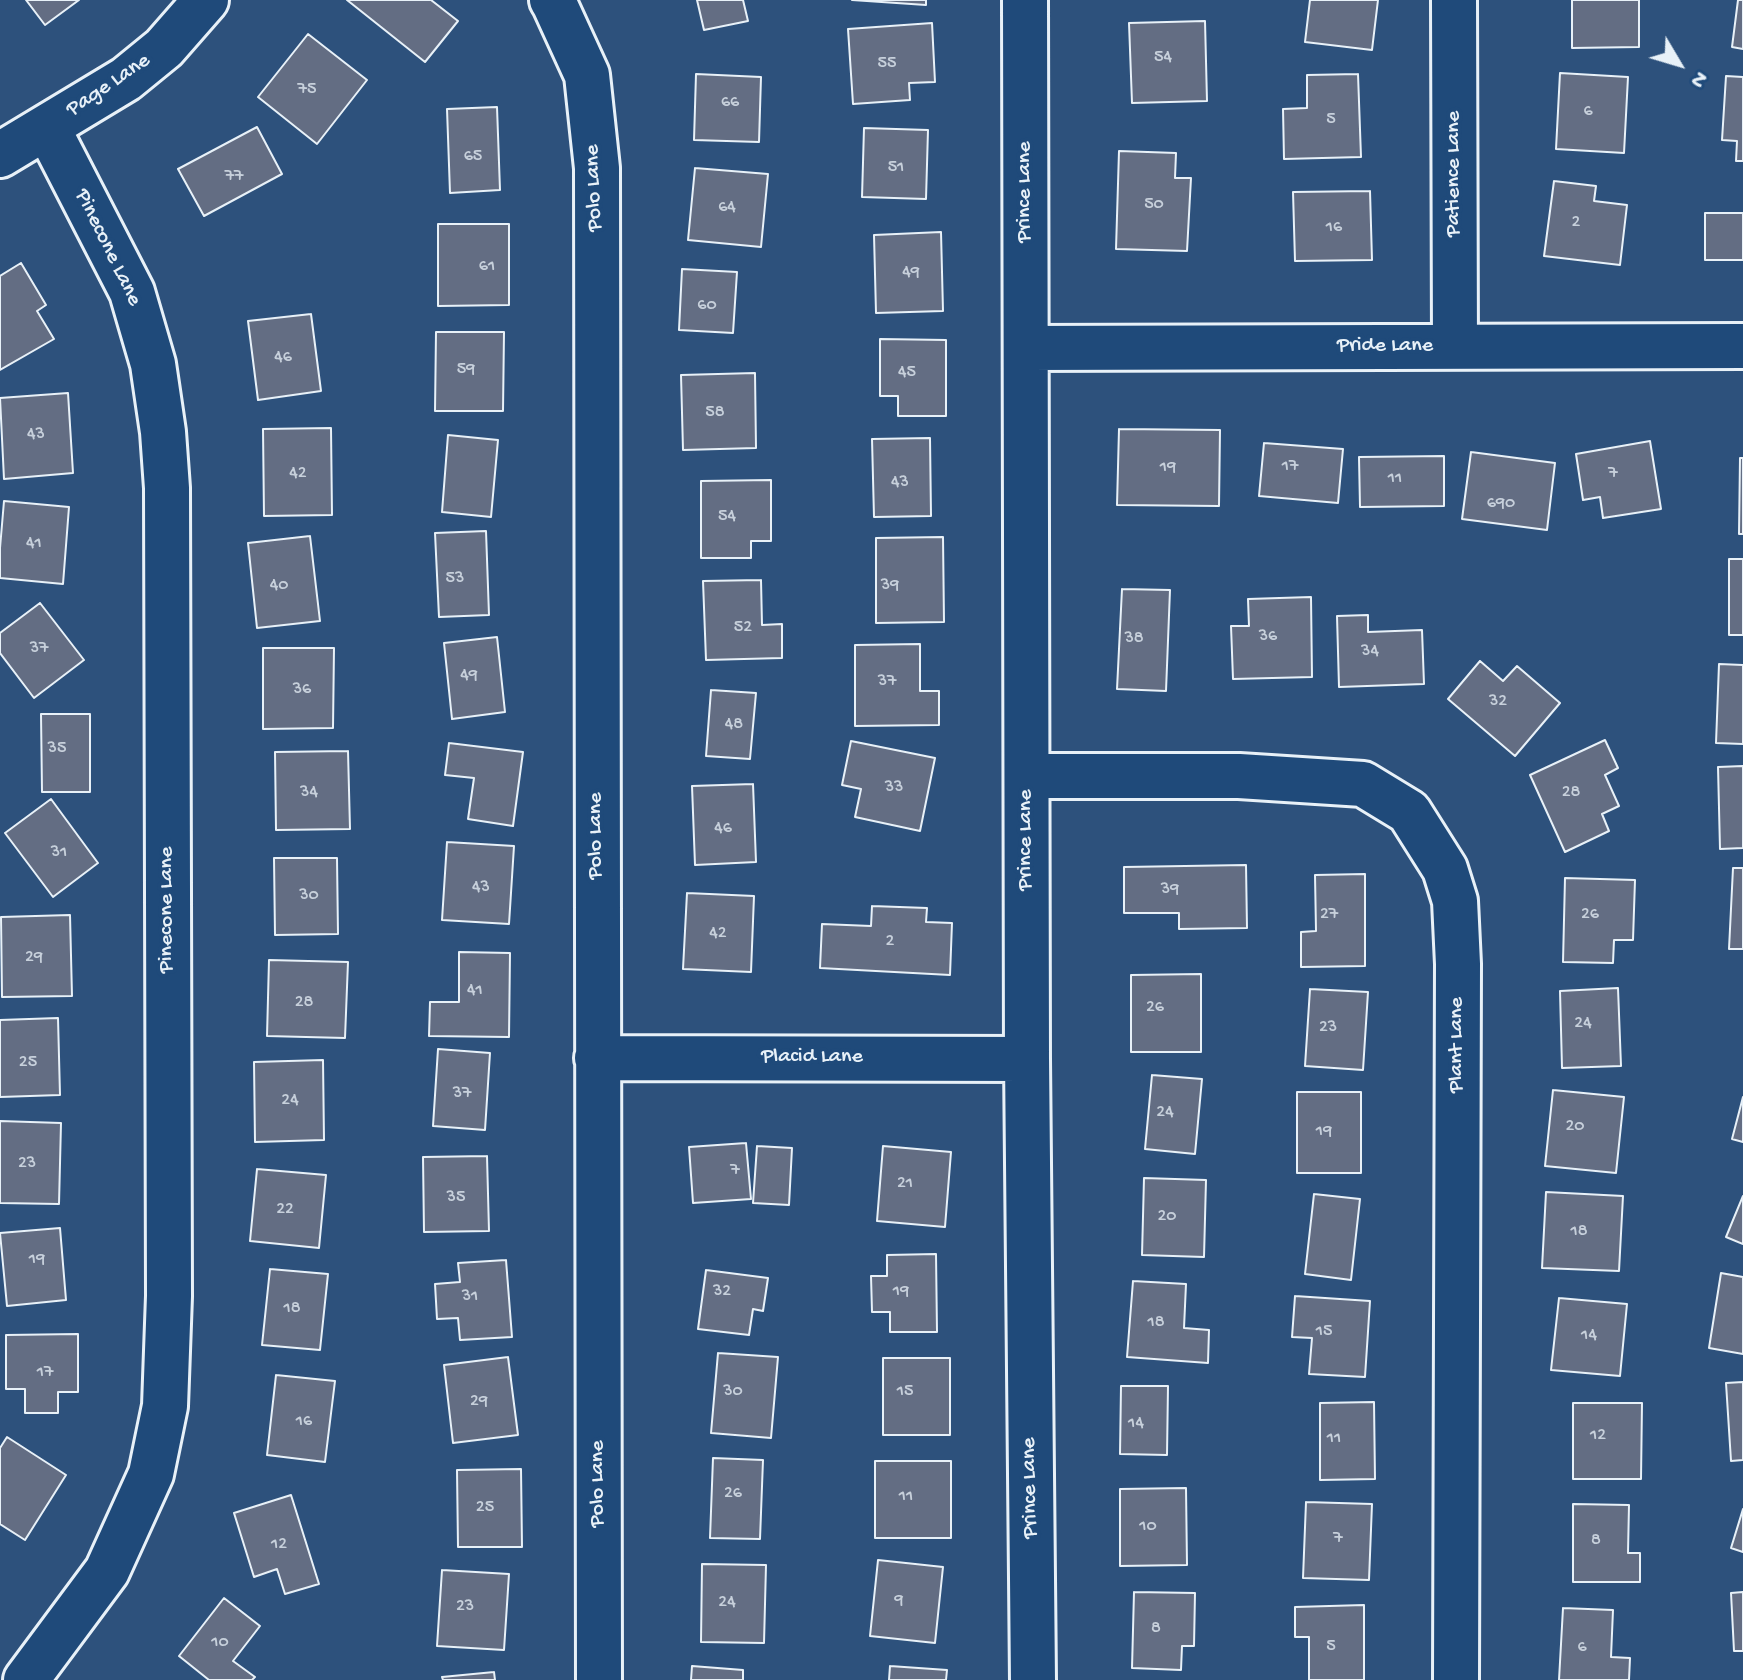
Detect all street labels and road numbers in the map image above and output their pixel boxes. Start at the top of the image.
street label: Page Lane [62,48,156,124]
street label: Patience Lane [1442,111,1468,237]
street label: Prince Lane [1013,141,1039,243]
street label: Polo Lane [580,144,610,232]
street label: Pinecone Lane [67,185,147,311]
street label: Pride Lane [1337,334,1433,360]
street label: Prince Lane [1014,789,1040,891]
street label: Polo Lane [584,792,610,880]
street label: Pinecone Lane [155,847,181,973]
street label: Plant Lane [1445,997,1471,1093]
street label: Placid Lane [761,1045,863,1071]
street label: Prince Lane [1017,1437,1045,1539]
street label: Polo Lane [586,1440,612,1528]

